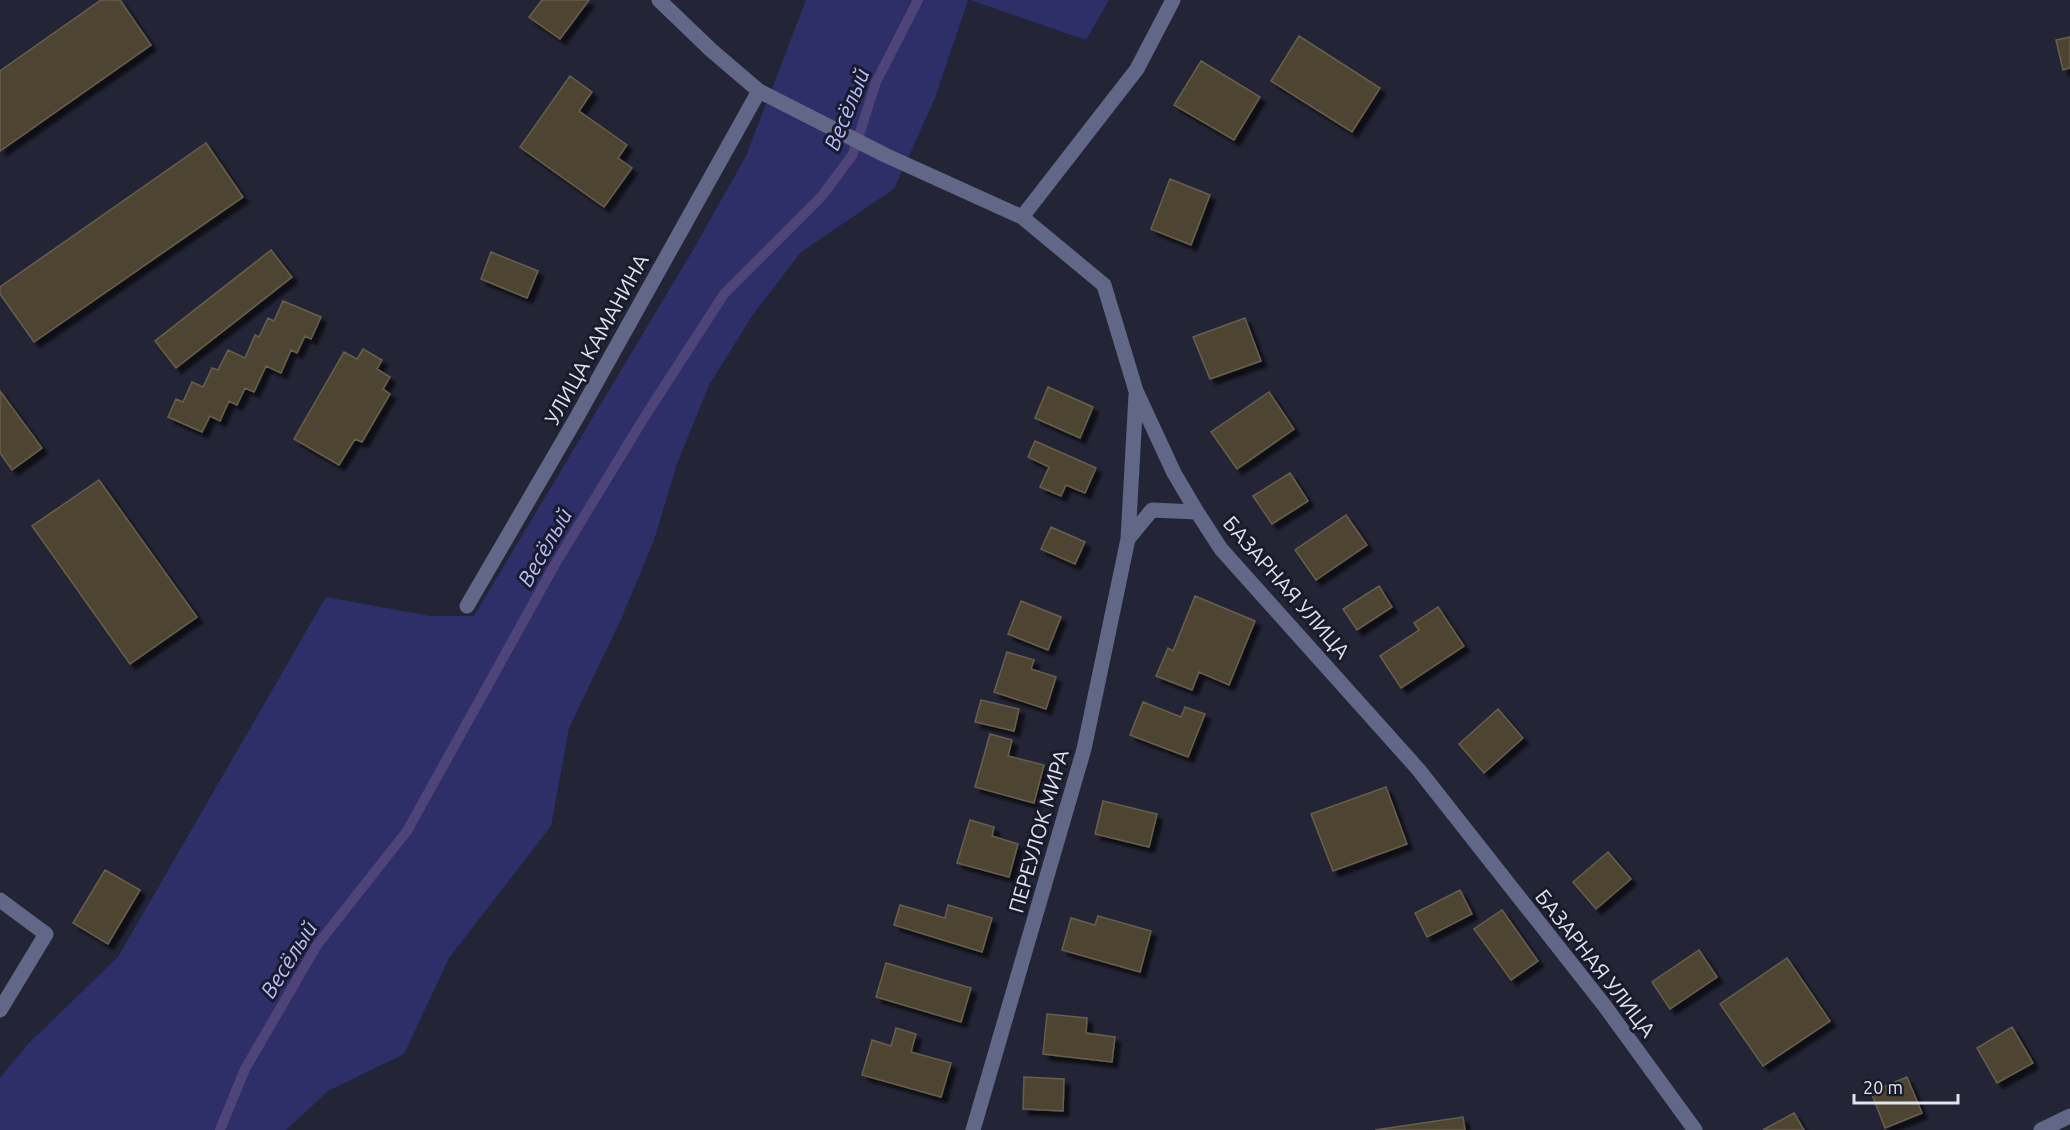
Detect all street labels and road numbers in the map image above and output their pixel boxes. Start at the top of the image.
street label: УЛИЦА КАМАНИНА [539,249,653,428]
street label: БАЗАРНАЯ УЛИЦА [1219,511,1356,663]
street label: ПЕРЕУЛОК МИРА [1003,746,1073,915]
street label: БАЗАРНАЯ УЛИЦА [1531,884,1661,1042]

